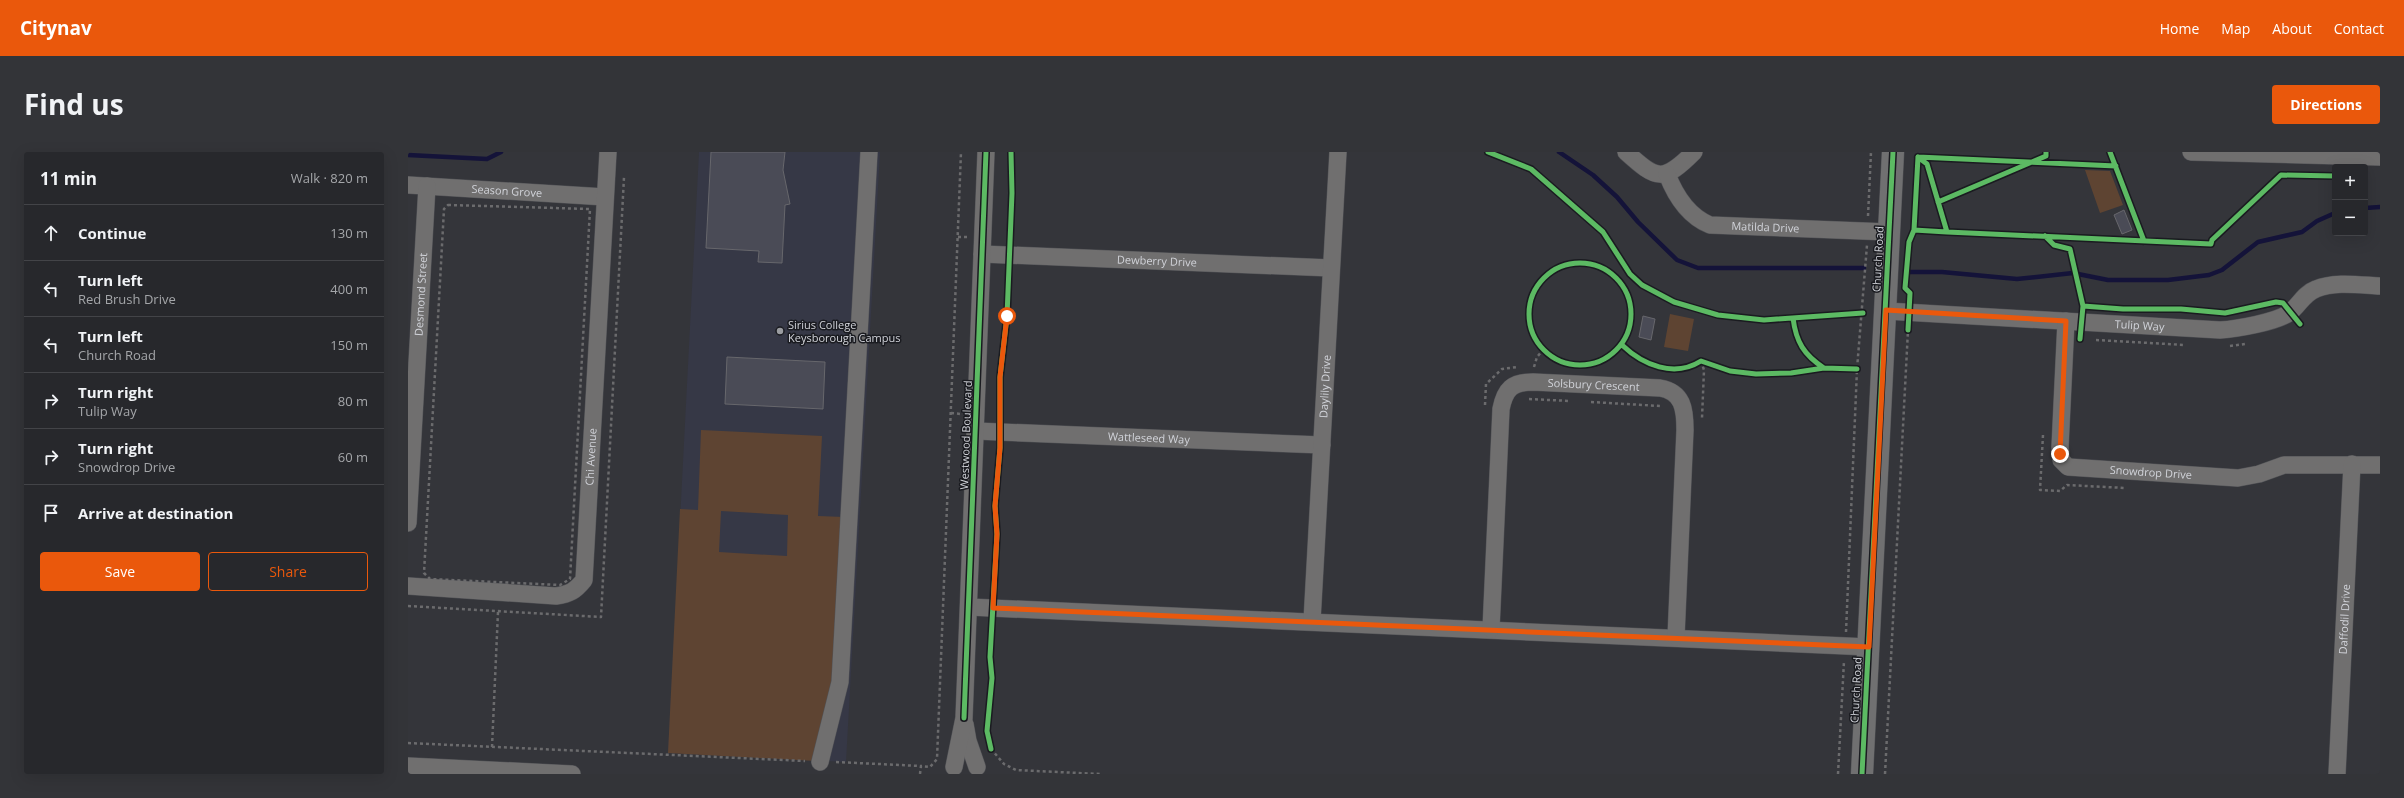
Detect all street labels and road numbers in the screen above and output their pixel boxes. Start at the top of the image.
street label: Season Grove [471,181,543,200]
street label: Matilda Drive [1731,218,1800,235]
street label: Church Road [1868,226,1887,292]
street label: Dewberry Drive [1117,251,1197,270]
street label: Desmond Street [411,252,430,336]
street label: Tulip Way [2114,316,2165,334]
street label: Daylily Drive [1315,354,1334,418]
street label: Solsbury Crescent [1547,375,1640,394]
street label: Westwood Boulevard [956,380,975,490]
street label: Chi Avenue [581,428,600,486]
street label: Wattleseed Way [1108,428,1191,447]
street label: Snowdrop Drive [2109,462,2192,482]
street label: Daffodil Drive [2335,584,2353,655]
street label: Church Road [1846,657,1865,723]

